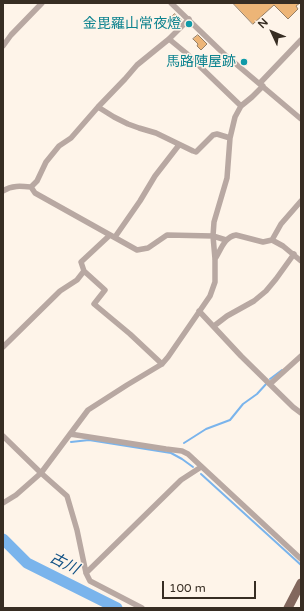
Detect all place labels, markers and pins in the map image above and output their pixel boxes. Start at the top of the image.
place label: 金毘羅山常夜燈 [83,16,181,32]
marker: 金毘羅山常夜燈 [184,19,194,29]
place label: 馬路陣屋跡 [166,54,236,70]
marker: 馬路陣屋跡 [239,57,249,67]

